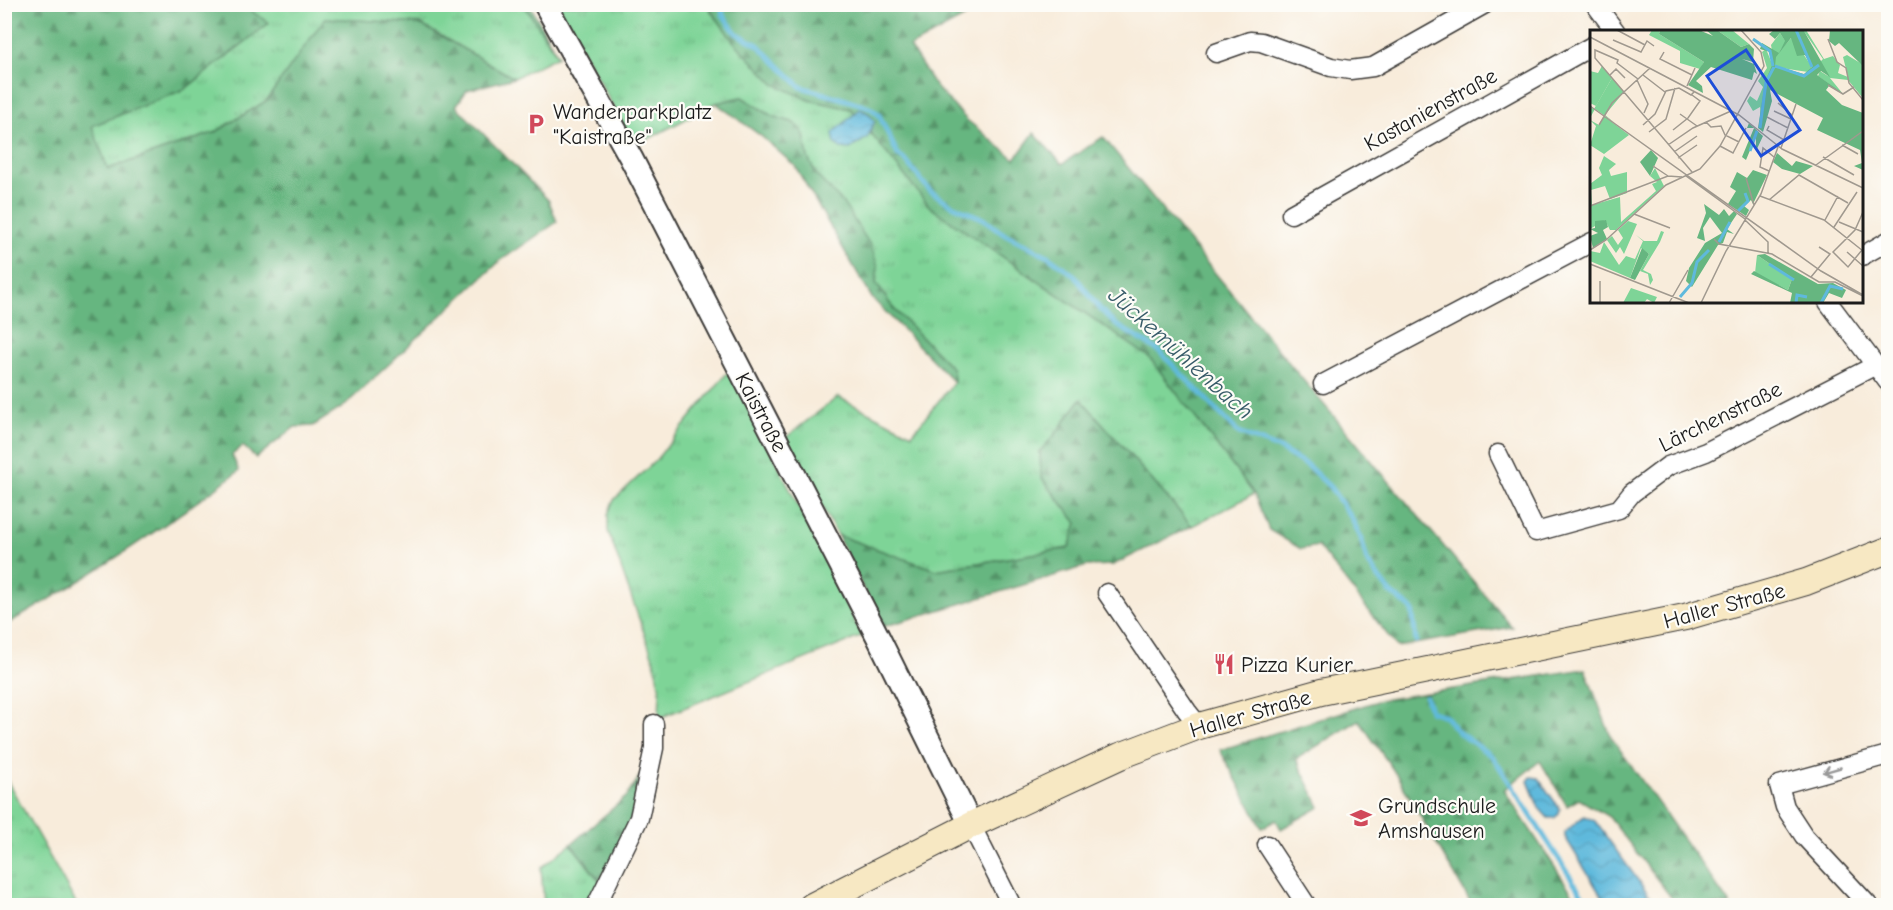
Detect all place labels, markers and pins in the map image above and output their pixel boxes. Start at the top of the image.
place label: Wanderparkplatz "Kaistraße" [553,99,712,150]
parking icon: Wanderparkplatz "Kaistraße" [524,112,548,136]
restaurant icon: Pizza Kurier [1212,652,1236,676]
place label: Pizza Kurier [1241,652,1353,678]
place label: Grundschule Amshausen [1378,793,1496,844]
school or university icon: Grundschule Amshausen [1349,806,1373,830]

